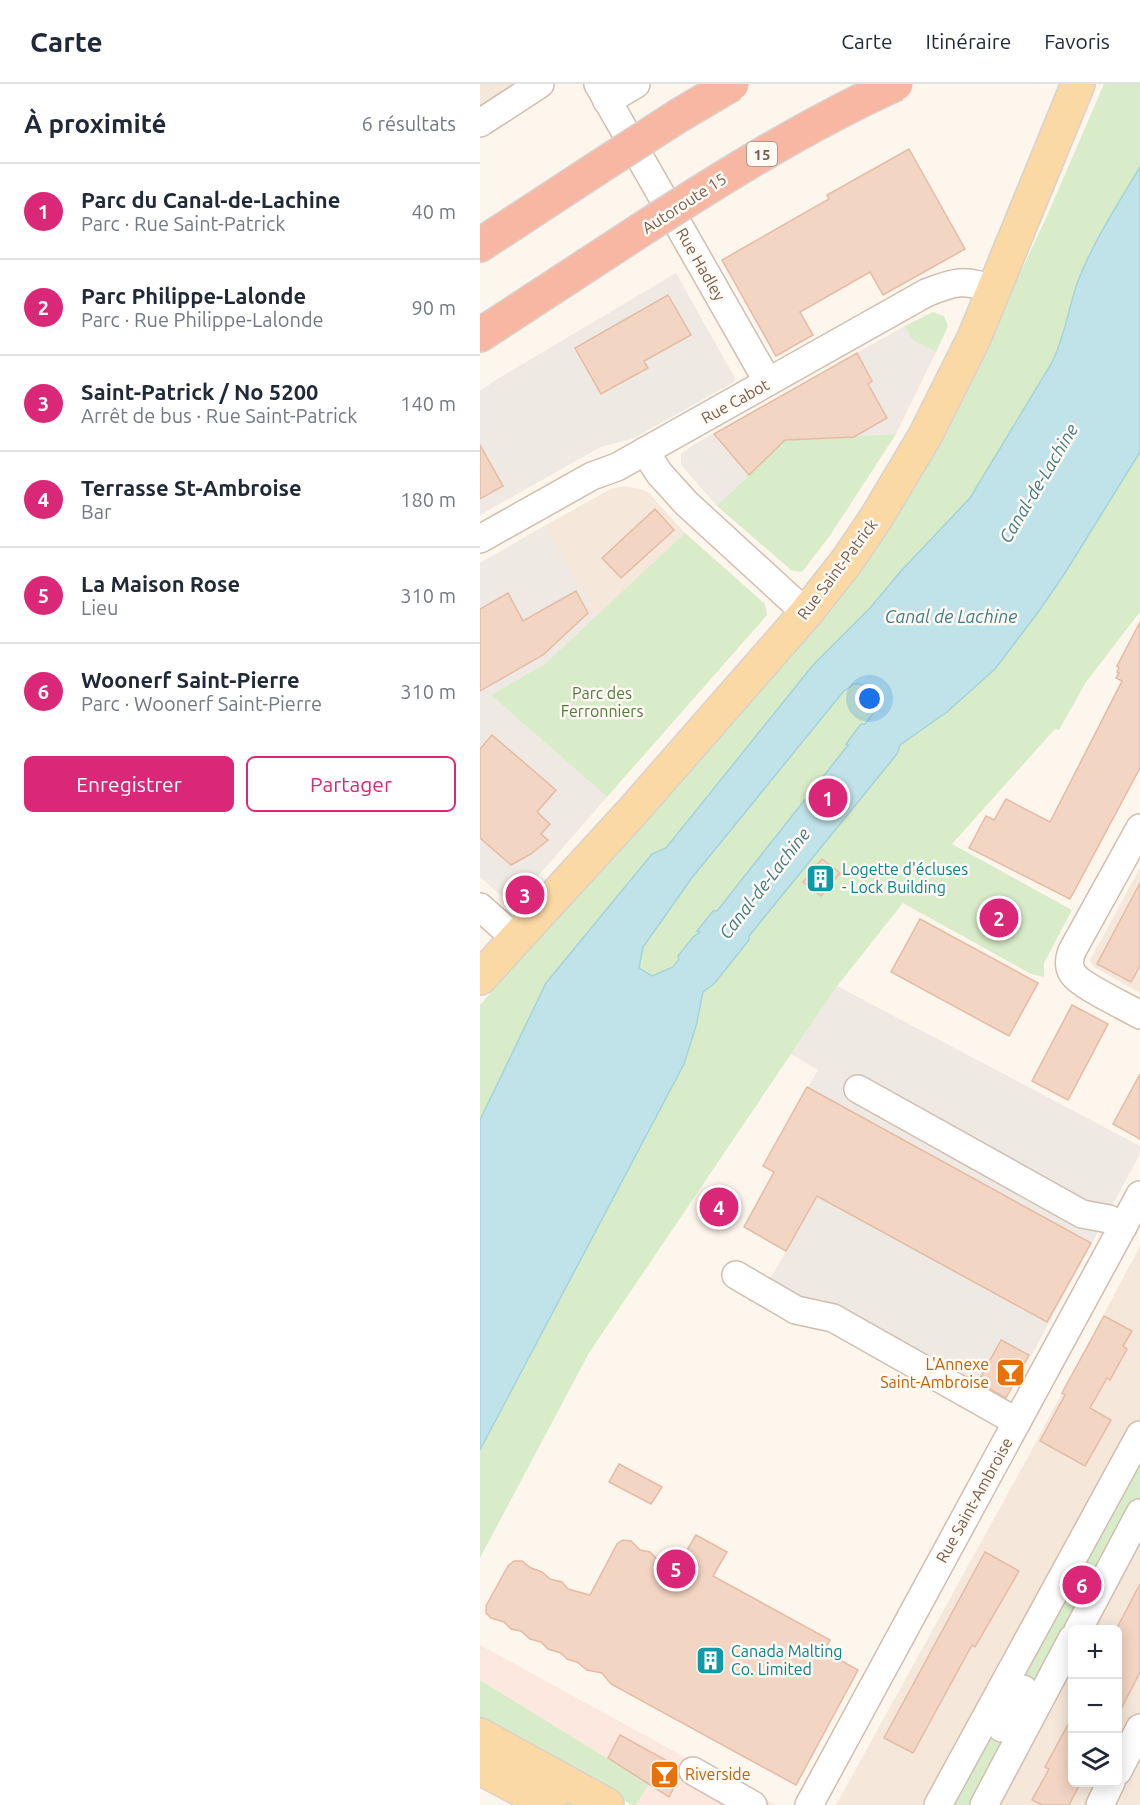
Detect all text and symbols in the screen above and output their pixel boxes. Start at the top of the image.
text: Carte [30,26,103,57]
text: Carte [841,29,893,53]
text: Itinéraire [926,29,1011,53]
text: Favoris [1044,29,1110,53]
text: À proximité [24,109,166,138]
text: 6 résultats [362,112,456,135]
road number: 15 [747,142,777,166]
street label: Autoroute 15 [639,169,729,237]
text: Parc du Canal-de-Lachine [81,187,340,212]
text: 1 [38,200,49,223]
text: 40 m [412,200,456,223]
text: Parc · Rue Saint-Patrick [81,212,285,235]
street label: Rue Hadley [673,224,729,304]
text: Parc Philippe-Lalonde [81,283,306,308]
text: 2 [38,296,49,319]
text: 90 m [412,296,456,319]
text: Parc · Rue Philippe-Lalonde [81,308,324,331]
street label: Rue Cabot [698,375,773,427]
text: Saint-Patrick / No 5200 [81,379,318,404]
text: 3 [38,392,49,415]
text: 140 m [400,392,456,415]
text: Arrêt de bus · Rue Saint-Patrick [81,404,357,427]
water label: Canal-de-Lachine [995,420,1081,546]
text: Terrasse St-Ambroise [81,475,302,500]
text: 4 [38,488,49,511]
text: 180 m [400,488,456,511]
text: Bar [81,500,112,523]
street label: Rue Saint-Patrick [793,515,881,623]
text: La Maison Rose [81,571,240,596]
text: 5 [38,584,49,607]
text: 310 m [400,584,456,607]
text: Lieu [81,596,119,619]
water label: Canal de Lachine [885,606,1017,626]
text: Woonerf Saint-Pierre [81,667,300,692]
text: 6 [38,680,49,703]
text: 310 m [400,680,456,703]
park label: Parc des Ferronniers [561,684,643,720]
your location [855,684,884,713]
text: Parc · Woonerf Saint-Pierre [81,692,322,715]
button: Enregistrer [24,756,234,812]
button: Partager [246,756,456,812]
pin: 1 [808,776,848,820]
water label: Canal-de-Lachine [715,824,813,942]
place label: Logette d'écluses - Lock Building [842,860,968,896]
building icon: Logette d'écluses - Lock Building [805,862,837,894]
pin: 3 [506,872,544,918]
pin: 2 [980,896,1018,940]
pin: 4 [700,1184,738,1230]
place label: L'Annexe Saint-Ambroise [880,1355,989,1391]
bar icon: L'Annexe Saint-Ambroise [994,1357,1026,1389]
street label: Rue Saint-Ambroise [932,1434,1016,1566]
pin: 5 [656,1546,696,1592]
pin: 6 [1062,1562,1102,1608]
map controls [1068,1625,1122,1787]
button: + [1068,1625,1122,1679]
place label: Canada Malting Co. Limited [731,1642,843,1678]
building icon: Canada Malting Co. Limited [694,1644,726,1676]
button: − [1068,1679,1122,1733]
button: layers [1068,1733,1122,1787]
bar icon: Riverside [648,1758,680,1790]
place label: Riverside [685,1765,751,1783]

